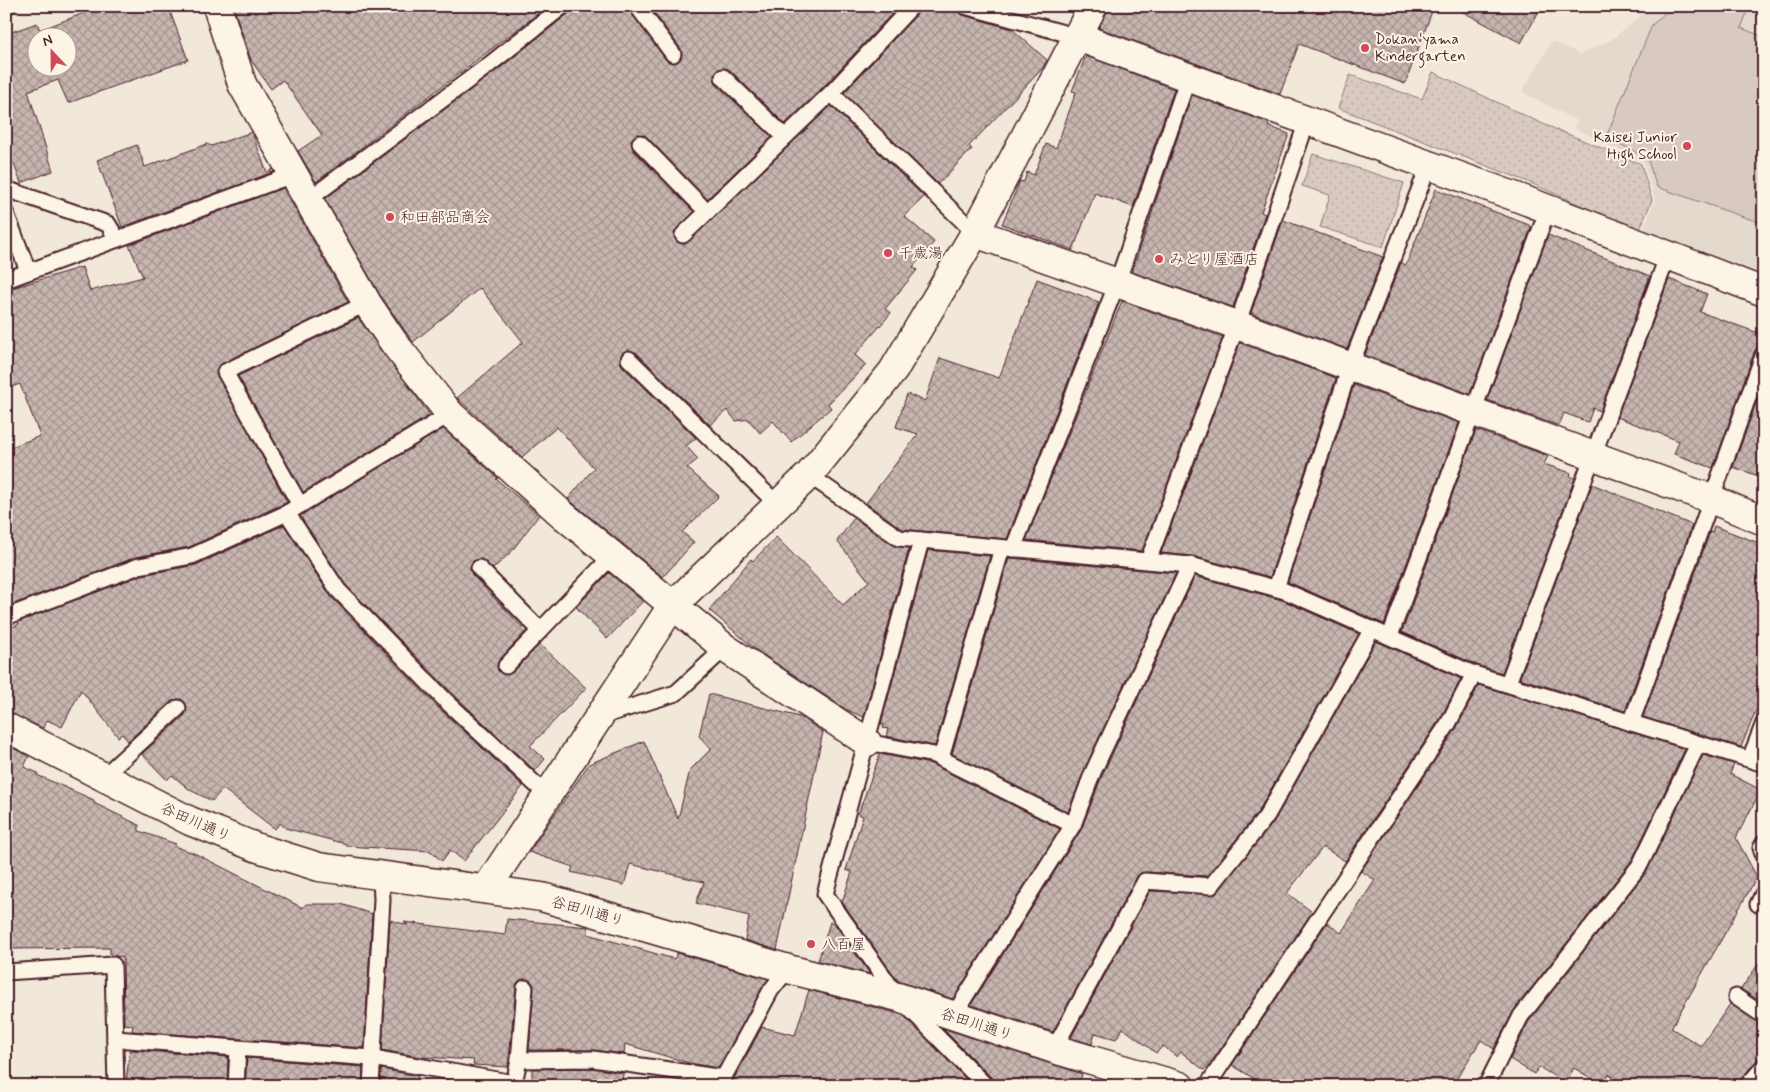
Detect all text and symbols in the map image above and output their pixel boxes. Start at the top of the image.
north arrow [28,28,78,78]
place label: Dokan'yama Kindergarten [1375,30,1466,68]
text: N [40,31,55,51]
marker: Dokan'yama Kindergarten [1359,42,1371,54]
place label: Kaisei Junior High School [1594,128,1677,166]
marker: Kaisei Junior High School [1681,140,1693,152]
place label: 和田部品商会 [400,208,490,228]
marker: 和田部品商会 [384,211,396,223]
place label: 千歳湯 [898,244,943,264]
marker: 千歳湯 [882,247,894,259]
place label: みどり屋酒店 [1169,250,1259,270]
marker: みどり屋酒店 [1153,253,1165,265]
street label: 谷田川通り [157,799,234,847]
street label: 谷田川通り [549,892,627,932]
place label: 八百屋 [821,935,866,955]
marker: 八百屋 [805,938,817,950]
street label: 谷田川通り [938,1004,1015,1046]

